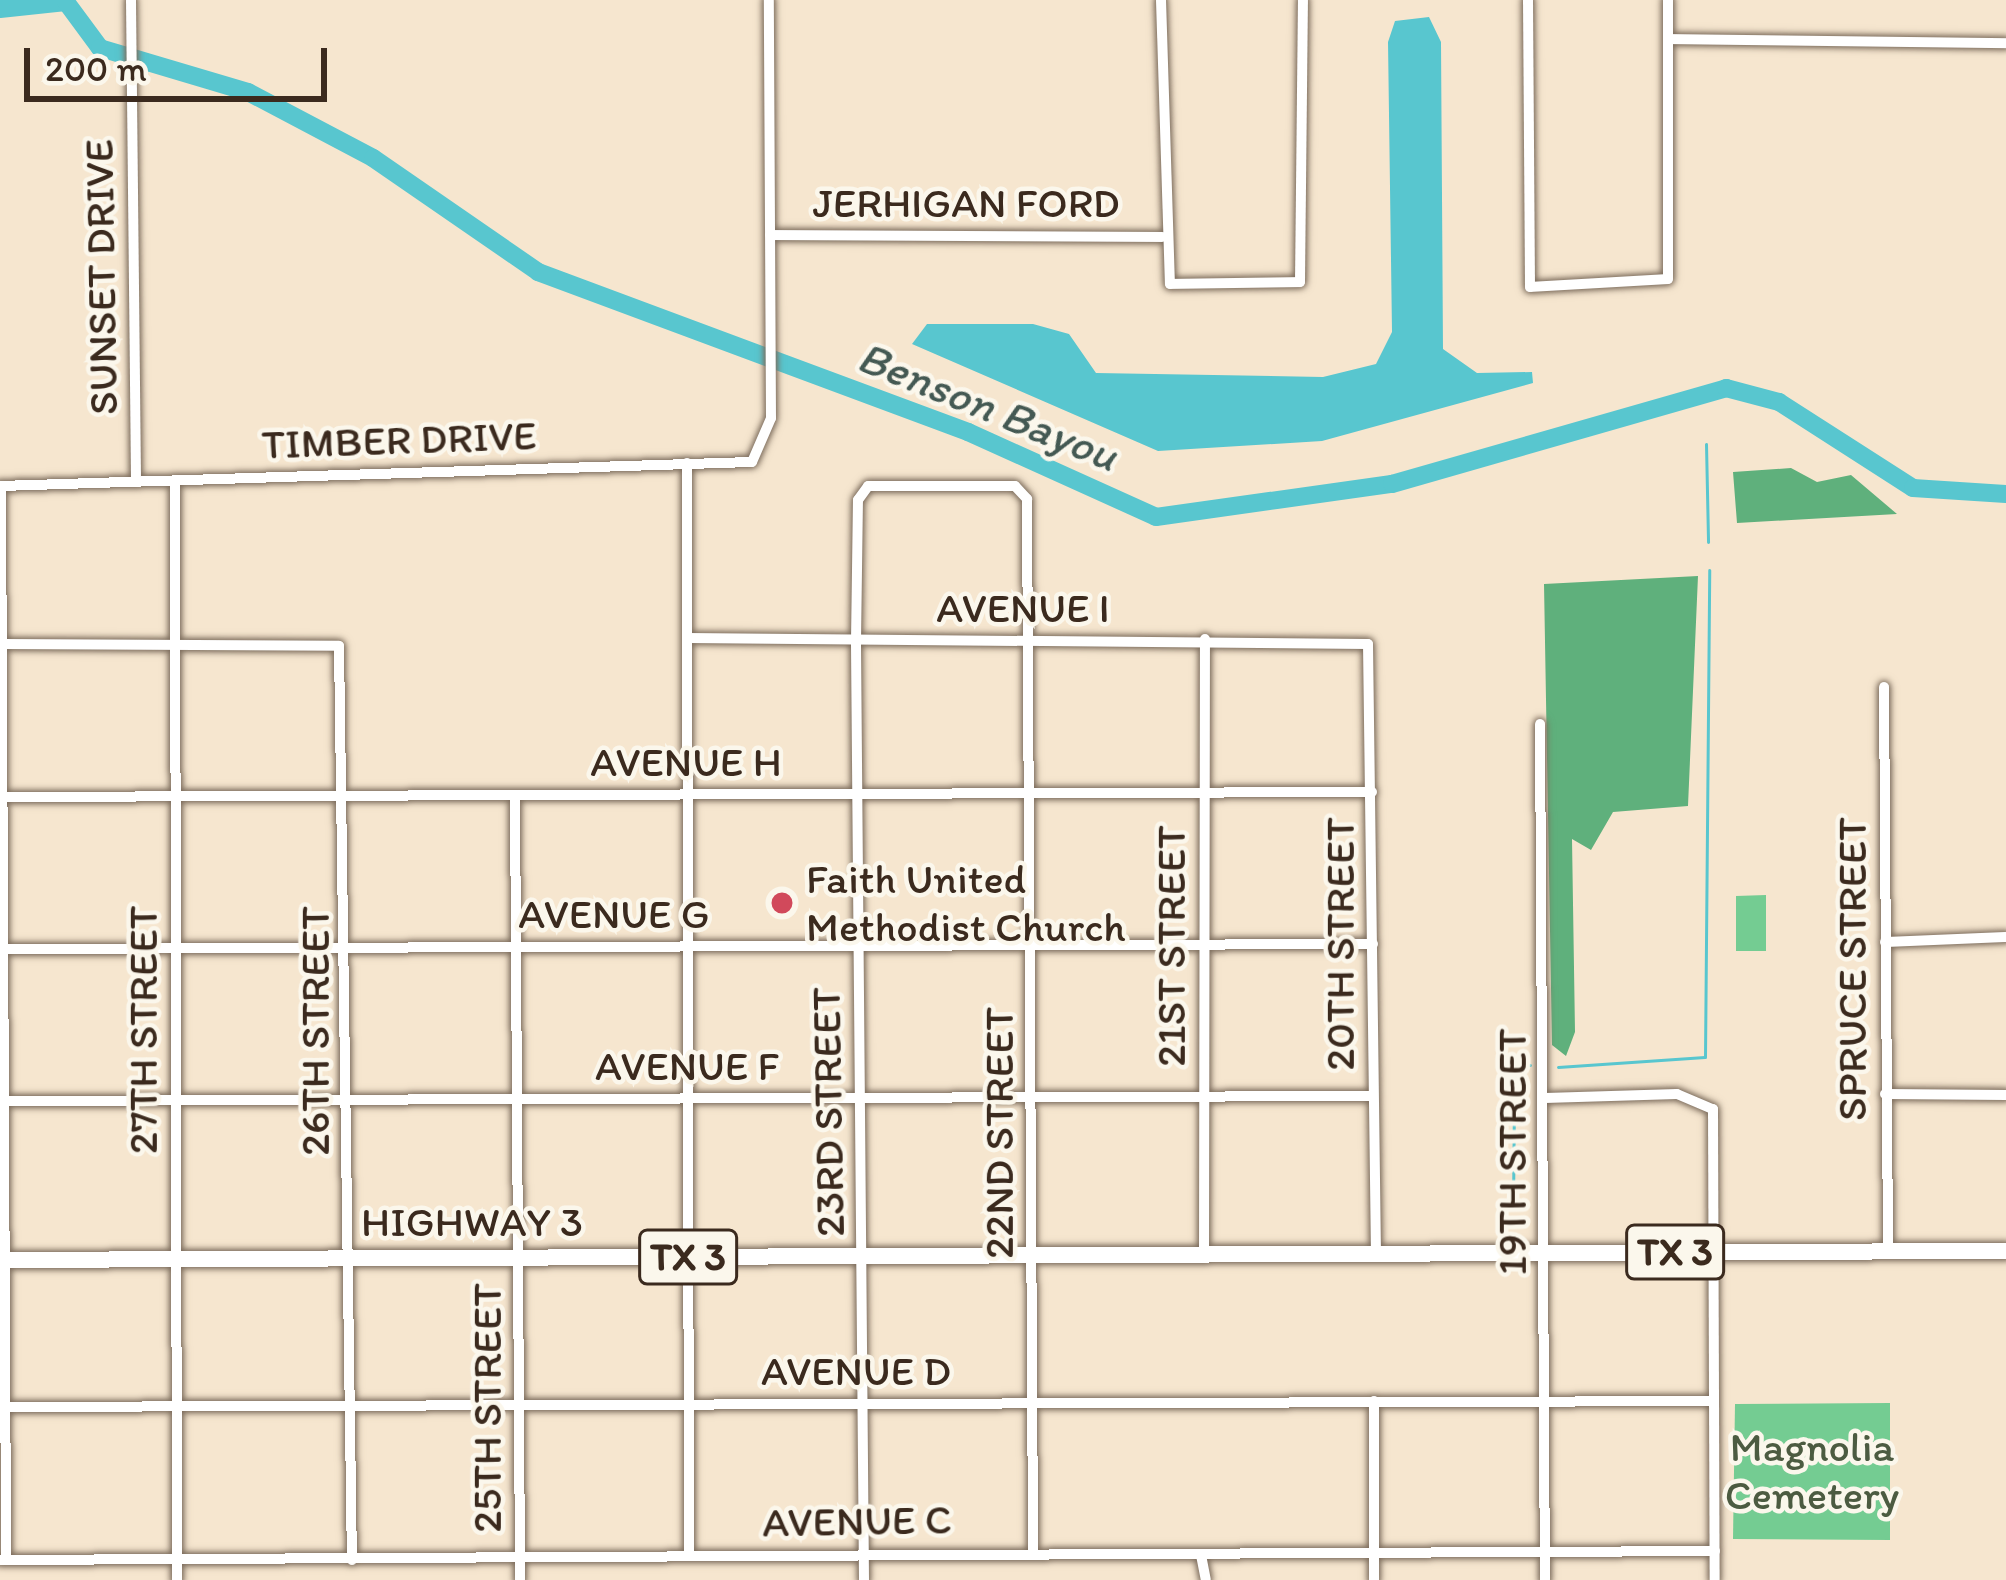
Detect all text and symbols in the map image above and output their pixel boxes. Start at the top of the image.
scale bar [30,24,333,98]
text: 200 m [45,47,147,90]
street label: SUNSET DRIVE [73,138,129,416]
street label: JERHIGAN FORD [812,178,1120,228]
water label: Benson Bayou [850,329,1126,483]
street label: TIMBER DRIVE [260,410,538,470]
street label: AVENUE I [934,583,1112,633]
street label: AVENUE H [590,737,782,787]
street label: 20TH STREET [1315,817,1365,1071]
street label: SPRUCE STREET [1827,817,1877,1121]
street label: 21ST STREET [1146,825,1196,1067]
place label: Faith United Methodist Church [806,854,1126,952]
street label: AVENUE G [518,889,710,939]
marker: Faith United Methodist Church [769,890,795,916]
street label: 27TH STREET [118,906,168,1154]
street label: 26TH STREET [290,906,340,1156]
street label: 23RD STREET [801,987,855,1237]
street label: 22ND STREET [974,1007,1024,1259]
street label: 19TH STREET [1487,1029,1537,1275]
street label: AVENUE F [595,1041,779,1091]
street label: HIGHWAY 3 [361,1197,583,1247]
road number: TX 3 [1624,1219,1726,1285]
road number: TX 3 [637,1224,739,1290]
street label: 25TH STREET [462,1283,512,1533]
street label: AVENUE D [761,1346,951,1396]
park label: Magnolia Cemetery [1725,1422,1899,1520]
street label: AVENUE C [762,1494,952,1548]

